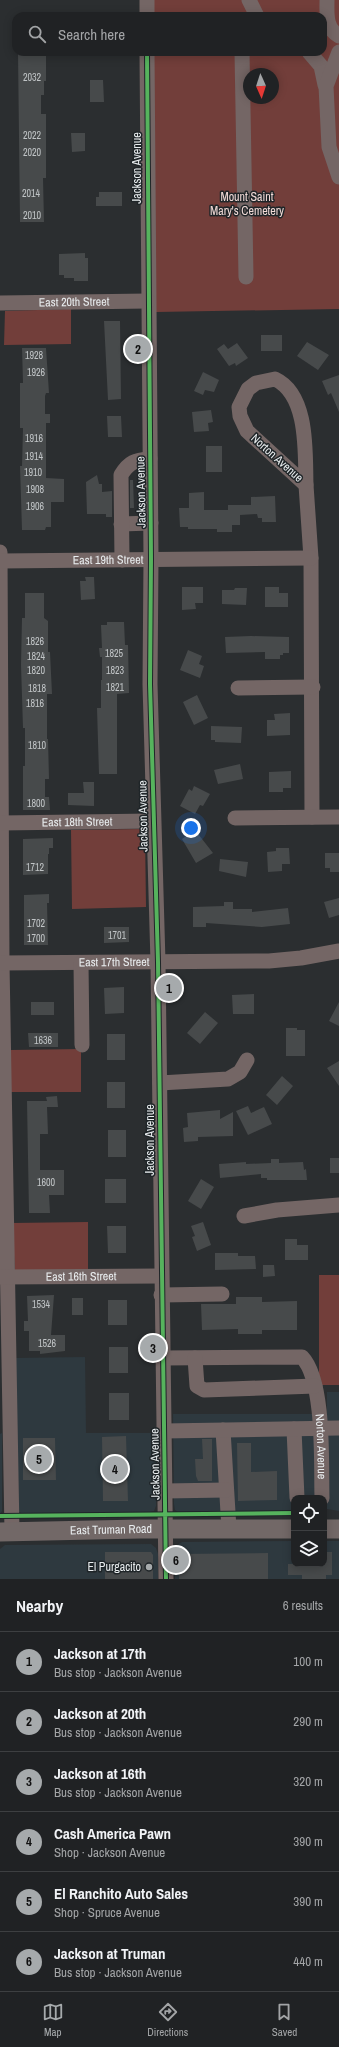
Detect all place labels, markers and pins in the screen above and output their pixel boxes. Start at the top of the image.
pin: 2 [125,334,151,364]
pin: 1 [156,973,182,1003]
pin: 3 [140,1333,166,1363]
pin: 5 [26,1444,52,1474]
pin: 4 [102,1454,128,1484]
pin: 6 [163,1545,189,1575]
place label: El Purgacito [87,1559,141,1575]
marker: El Purgacito [144,1562,154,1572]

